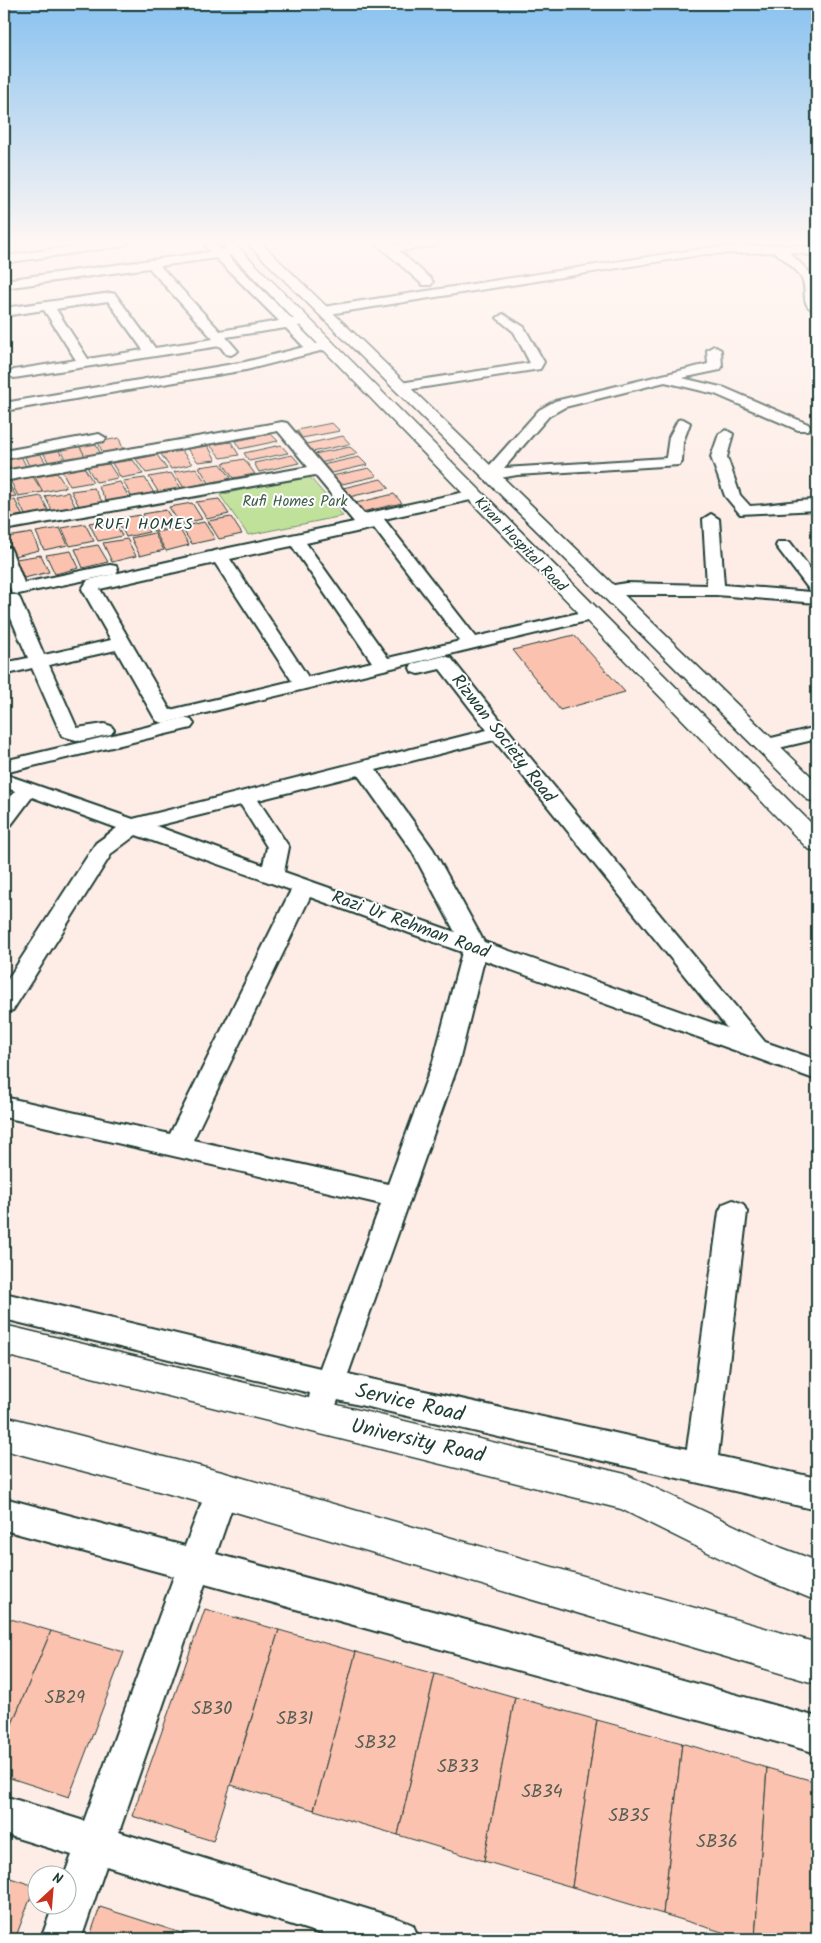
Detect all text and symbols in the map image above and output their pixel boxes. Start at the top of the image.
park label: Rufi Homes Park [242,490,348,514]
street label: Kiran Hospital Road [468,491,573,598]
district label: RUFI HOMES [94,512,194,537]
street label: Rizwan Society Road [443,668,563,810]
street label: Razi Ur Rehman Road [327,883,495,968]
street label: Service Road [352,1375,468,1432]
street label: University Road [347,1410,488,1473]
house number: SB29 [45,1684,85,1713]
house number: SB30 [192,1695,232,1724]
house number: SB31 [277,1705,313,1734]
house number: SB32 [355,1729,397,1758]
house number: SB33 [437,1753,479,1782]
house number: SB34 [521,1778,563,1807]
house number: SB35 [609,1802,651,1831]
house number: SB36 [696,1828,738,1857]
north arrow [28,1866,78,1916]
text: N [48,1867,66,1891]

